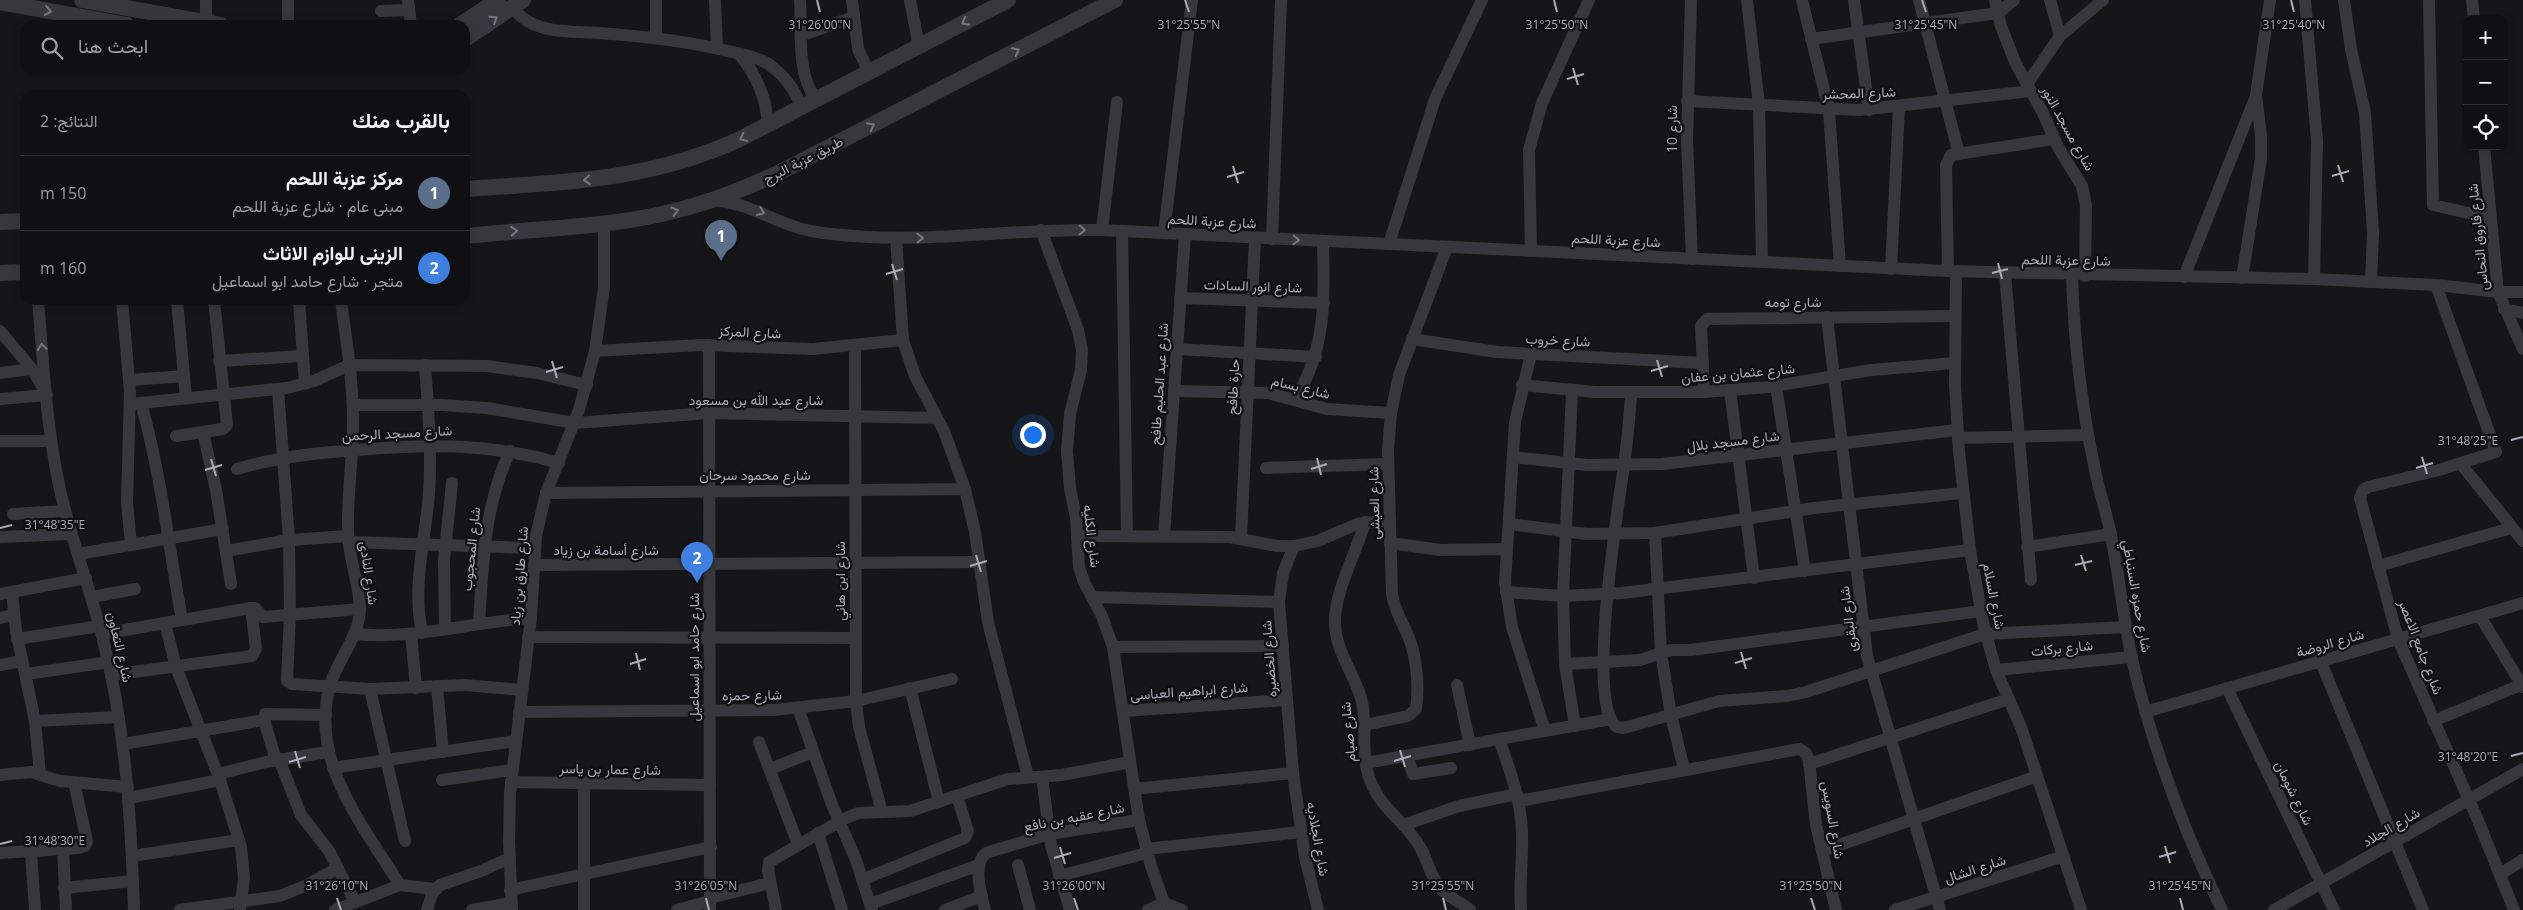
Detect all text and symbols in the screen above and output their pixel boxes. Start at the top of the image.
one-way arrow [44,5,52,15]
map controls [2463,15,2508,150]
button: + [2463,15,2508,60]
one-way arrow [488,16,498,25]
text: 31°26'00"N [789,16,851,33]
one-way arrow [961,16,970,26]
text: 31°25'55"N [1158,16,1220,33]
text: 31°25'50"N [1526,16,1588,33]
text: 31°25'45"N [1895,16,1957,33]
text: 31°25'40"N [2263,16,2325,33]
search box [20,20,470,75]
text: ابحث هنا [78,33,148,59]
icon: search [38,34,66,62]
one-way arrow [1010,47,1019,57]
button: − [2463,60,2508,105]
street label: شارع مسجد النور [2035,81,2100,175]
street label: شارع المحشر [1821,82,1896,105]
street label: شارع 10 [1662,105,1683,153]
button: locate [2463,105,2508,150]
text: بالقرب منك [352,106,450,134]
text: النتائج: 2 [40,110,97,132]
one-way arrow [866,122,875,132]
one-way arrow [739,131,748,142]
street label: طريق عزبة البرج [759,131,847,190]
text: مركز عزبة اللحم [286,165,403,191]
one-way arrow [583,175,591,186]
text: 150 m [40,182,86,204]
text: 1 [429,182,439,204]
street label: شارع فاروق النحاس [2462,182,2495,292]
text: مبنى عام · شارع عزبة اللحم [232,195,403,217]
one-way arrow [756,205,765,216]
one-way arrow [670,206,679,217]
street label: شارع عزبة اللحم [1167,209,1257,234]
pin: 1 [705,220,737,261]
one-way arrow [1078,224,1086,235]
one-way arrow [510,226,518,237]
street label: شارع عزبة اللحم [1571,228,1661,253]
one-way arrow [916,233,924,243]
one-way arrow [1293,234,1301,245]
text: الزينى للوازم الاثاث [263,240,403,266]
street label: شارع عزبة اللحم [2021,249,2111,272]
text: 160 m [40,257,86,279]
text: 2 [429,257,439,279]
text: متجر · شارع حامد ابو اسماعيل [212,270,403,292]
street label: شارع انور السادات [1203,274,1303,299]
street label: شارع تومه [1764,292,1822,313]
street label: شارع المركز [717,320,782,345]
street label: شارع عبد الحليم طافح [1145,322,1174,446]
street label: شارع خروب [1525,328,1591,353]
one-way arrow [37,343,48,351]
street label: شارع عثمان بن عفان [1680,358,1796,389]
street label: حارة طافح [1222,359,1245,415]
street label: شارع بسام [1269,370,1332,405]
street label: شارع عبد الله بن مسعود [689,390,823,411]
street label: شارع مسجد الرحمن [341,420,453,447]
your location [1020,422,1046,448]
street label: شارع مسجد بلال [1686,425,1781,458]
text: 31°48'25"E [2438,432,2498,449]
street label: شارع محمود سرحان [699,465,811,486]
street label: شارع العيشى [1363,466,1386,540]
street label: شارع الكليه [1077,504,1106,569]
street label: شارع المحجوب [457,506,486,592]
text: 31°48'35"E [25,516,85,533]
street label: شارع طارق بن زياد [505,525,534,627]
street label: شارع حمزه السنباطي [2115,538,2157,654]
street label: شارع النادى [354,540,383,606]
street label: شارع أسامة بن زياد [553,540,659,561]
street label: شارع ابن هاني [830,541,852,621]
pin: 2 [681,542,713,583]
street label: شارع السلام [1977,561,2010,631]
street label: شارع البقرى [1834,585,1863,653]
street label: شارع حامد ابو اسماعيل [684,593,705,721]
street label: شارع جامع الاعصر [2392,596,2448,698]
street label: شارع التعاون [101,610,138,684]
street label: شارع الخضيره [1256,620,1283,698]
street label: شارع الروضة [2294,624,2366,663]
street label: شارع بركات [2030,635,2094,662]
street label: شارع ابراهيم العباسى [1129,677,1249,706]
street label: شارع حمزه [722,684,782,707]
street label: شارع صيام [1335,701,1362,763]
text: 31°48'20"E [2438,748,2498,765]
street label: شارع شومان [2269,757,2318,829]
street label: شارع عمار بن ياسر [558,758,661,781]
street label: شارع السويس [1815,779,1850,861]
street label: شارع عقبه بن نافع [1022,797,1126,838]
street label: شارع الجلاديه [1301,800,1334,878]
street label: شارع الجلاد [2358,802,2424,852]
text: 31°48'30"E [25,832,85,849]
street label: شارع الشال [1942,850,2009,889]
text: 31°26'10"N [306,877,368,894]
text: 31°26'05"N [675,877,737,894]
text: 31°26'00"N [1043,877,1105,894]
text: 31°25'55"N [1412,877,1474,894]
text: 31°25'50"N [1780,877,1842,894]
text: 31°25'45"N [2149,877,2211,894]

